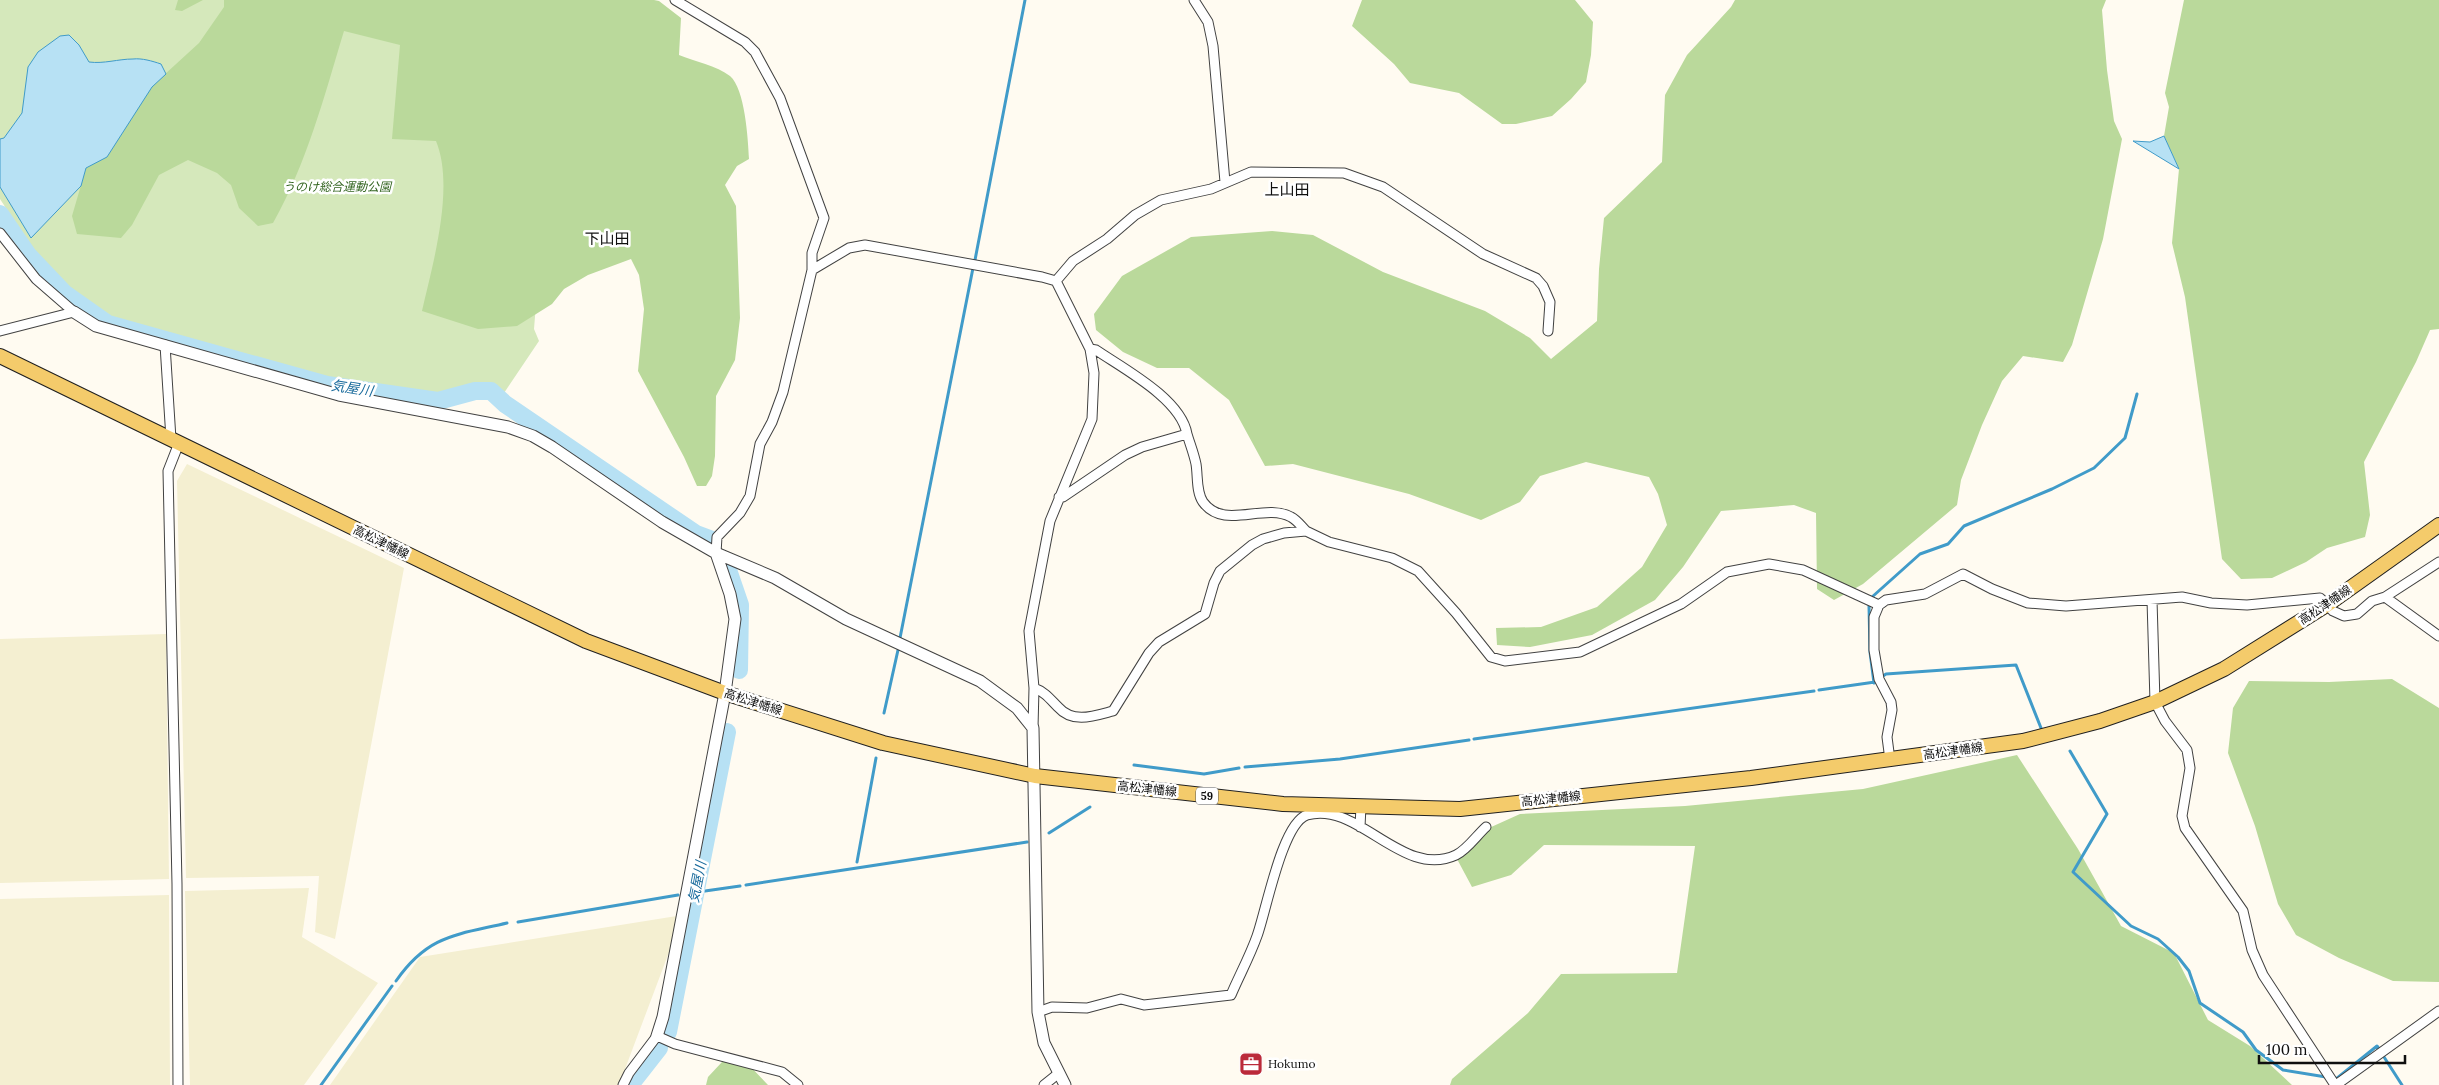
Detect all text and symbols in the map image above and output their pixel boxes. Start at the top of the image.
park label: うのけ総合運動公園 [283,179,393,194]
district label: 上山田 [1264,180,1310,199]
district label: 下山田 [584,229,630,248]
water label: 気屋川 [330,376,376,400]
street label: 高松津幡線 [351,522,411,561]
street label: 高松津幡線 [2296,582,2354,628]
street label: 高松津幡線 [722,685,784,718]
street label: 高松津幡線 [1922,739,1984,762]
street label: 高松津幡線 [1116,778,1178,799]
road number: 59 [1196,788,1218,804]
street label: 高松津幡線 [1520,788,1582,809]
water label: 気屋川 [684,858,710,904]
scale bar [2259,1032,2405,1064]
text: 100 m [2266,1040,2307,1059]
office icon: Hokumo [1238,1051,1264,1077]
place label: Hokumo [1268,1056,1315,1071]

